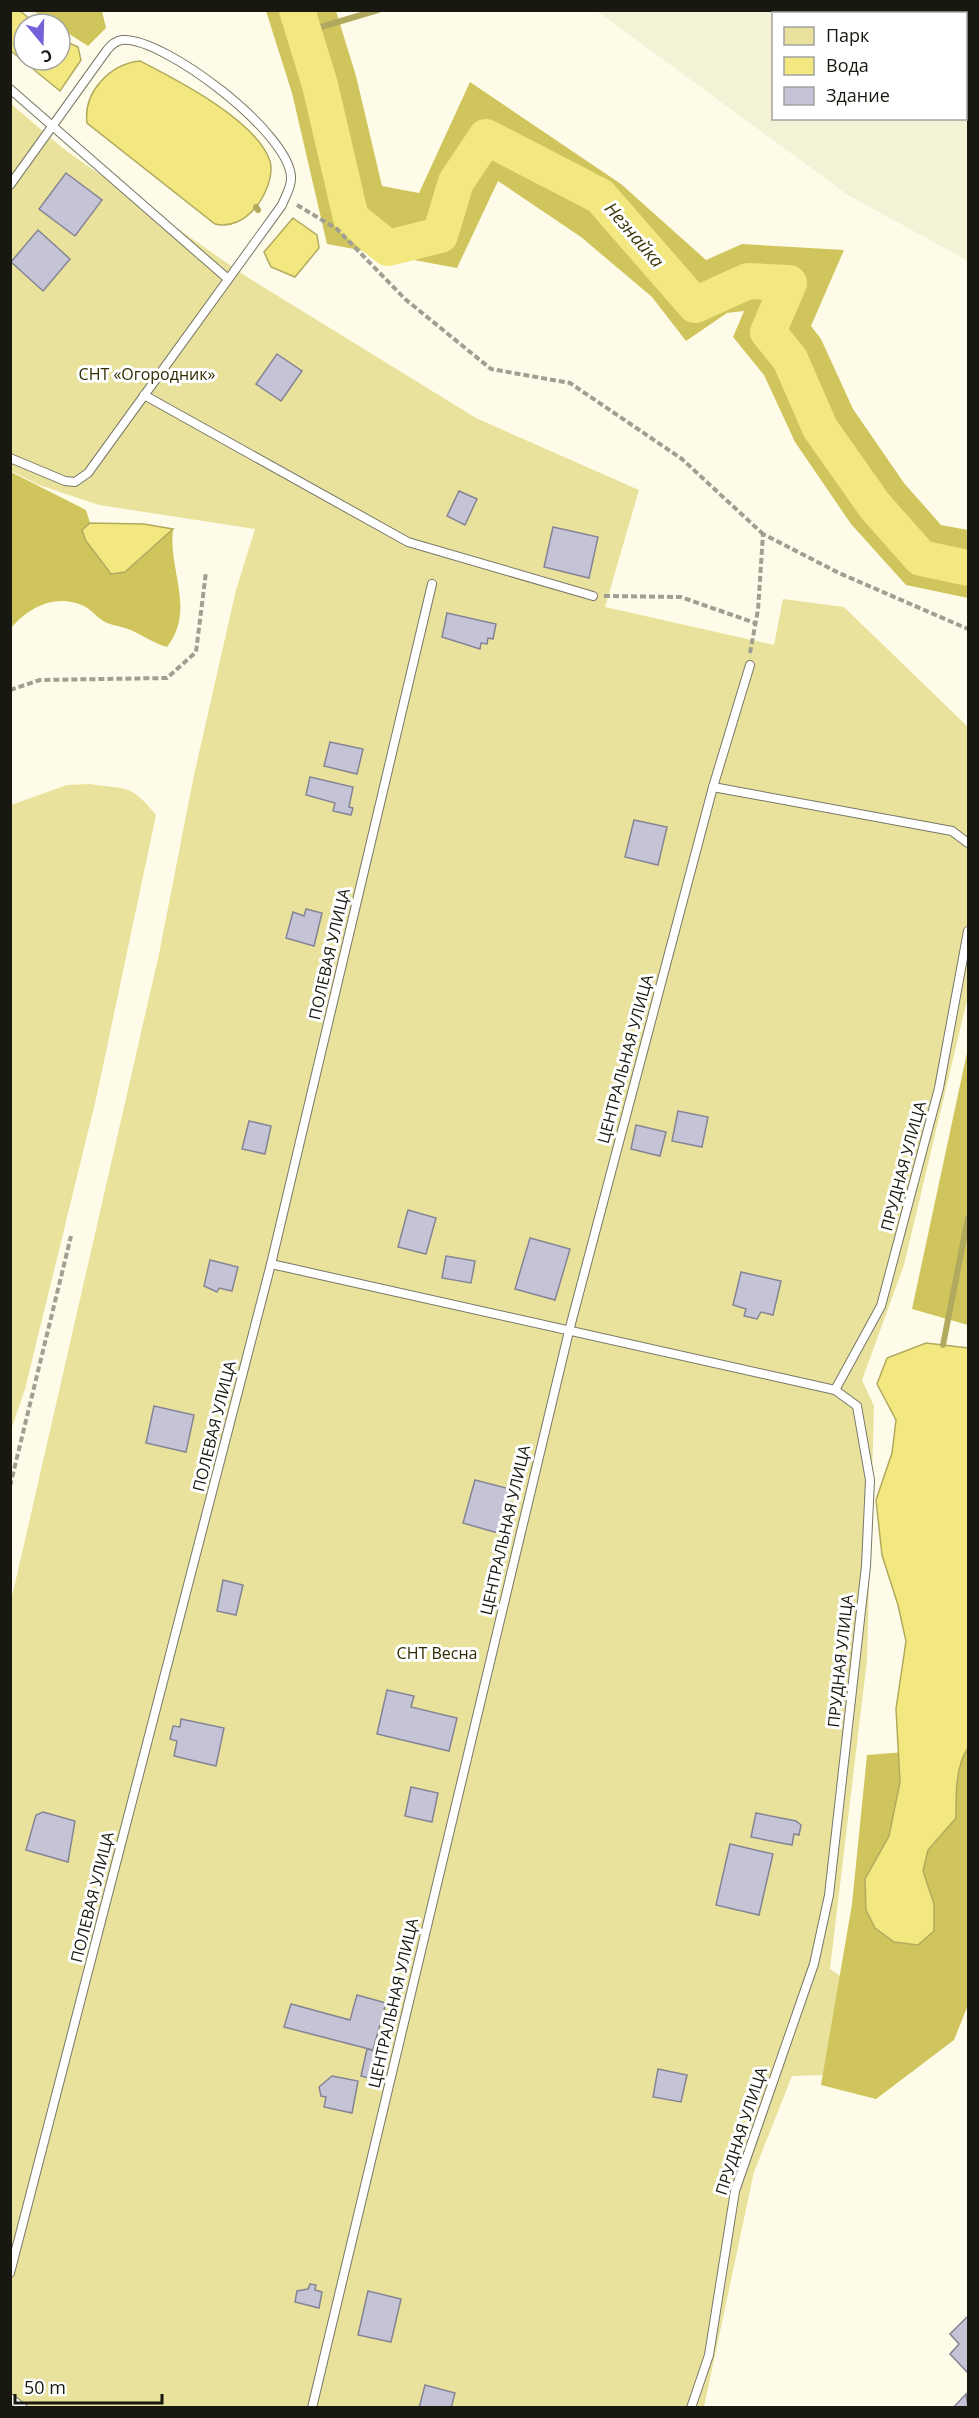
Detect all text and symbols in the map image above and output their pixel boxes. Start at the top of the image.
north arrow [12,12,72,72]
legend [772,12,967,120]
text: Парк [826,23,870,47]
text: С [38,44,55,68]
text: Вода [826,53,869,77]
text: Здание [826,83,890,107]
water label: Незнайка [600,197,670,272]
park label: СНТ «Огородник» [79,363,215,385]
street label: ПОЛЕВАЯ УЛИЦА [303,885,355,1022]
street label: ЦЕНТРАЛЬНАЯ УЛИЦА [592,971,658,1146]
street label: ПРУДНАЯ УЛИЦА [875,1098,931,1233]
street label: ПОЛЕВАЯ УЛИЦА [187,1357,241,1494]
street label: ЦЕНТРАЛЬНАЯ УЛИЦА [475,1442,535,1617]
street label: ПРУДНАЯ УЛИЦА [822,1593,858,1729]
park label: СНТ Весна [397,1642,477,1664]
street label: ПОЛЕВАЯ УЛИЦА [65,1828,119,1965]
street label: ЦЕНТРАЛЬНАЯ УЛИЦА [363,1915,423,2090]
street label: ПРУДНАЯ УЛИЦА [710,2063,772,2198]
scale bar [15,2367,162,2405]
text: 50 m [24,2375,66,2399]

